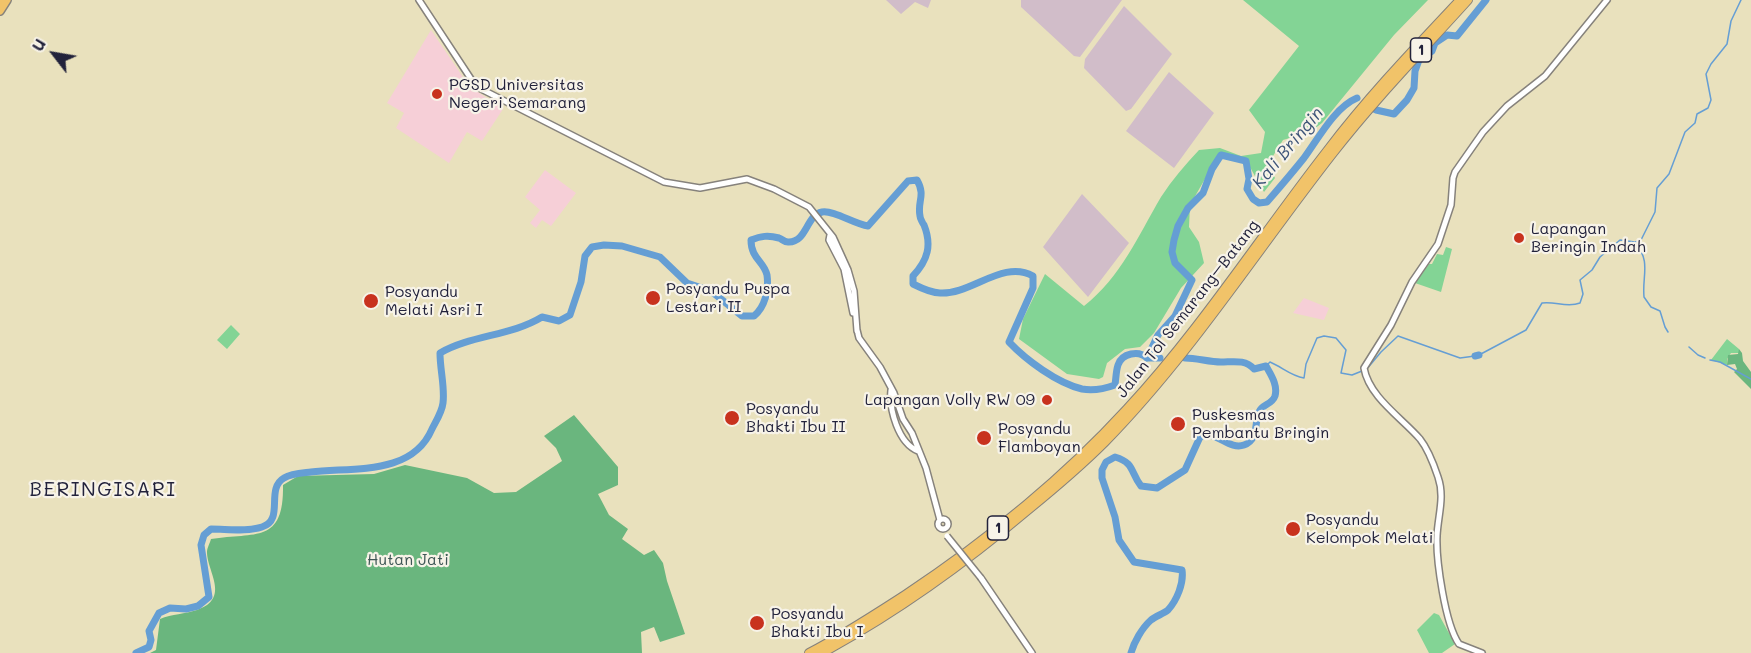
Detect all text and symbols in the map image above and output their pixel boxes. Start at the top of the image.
north arrow [24,24,84,84]
text: U [26,34,50,55]
road number: 1 [1410,38,1432,62]
place label: PGSD Universitas Negeri Semarang [449,75,586,113]
marker: PGSD Universitas Negeri Semarang [430,87,444,101]
water label: Kali Bringin [1248,103,1328,193]
street label: Jalan Tol Semarang–Batang [1113,216,1263,402]
place label: Lapangan Beringin Indah [1531,219,1646,257]
marker: Lapangan Beringin Indah [1512,231,1526,245]
place label: Posyandu Puspa Lestari II [666,279,790,317]
place label: Posyandu Melati Asri I [385,282,483,320]
marker: Posyandu Puspa Lestari II [644,289,662,307]
marker: Posyandu Melati Asri I [362,292,380,310]
place label: Lapangan Volly RW 09 [865,390,1035,410]
marker: Lapangan Volly RW 09 [1040,393,1054,407]
place label: Posyandu Bhakti Ibu II [746,399,846,437]
place label: Puskesmas Pembantu Bringin [1192,405,1329,443]
marker: Posyandu Bhakti Ibu II [723,409,741,427]
marker: Puskesmas Pembantu Bringin [1169,415,1187,433]
place label: Posyandu Flamboyan [998,419,1081,457]
marker: Posyandu Flamboyan [975,429,993,447]
district label: BERINGISARI [30,478,176,502]
place label: Posyandu Kelompok Melati [1306,510,1433,548]
road number: 1 [988,516,1008,540]
marker: Posyandu Kelompok Melati [1284,520,1302,538]
park label: Hutan Jati [367,550,449,570]
place label: Posyandu Bhakti Ibu I [771,604,864,642]
marker: Posyandu Bhakti Ibu I [748,614,766,632]

